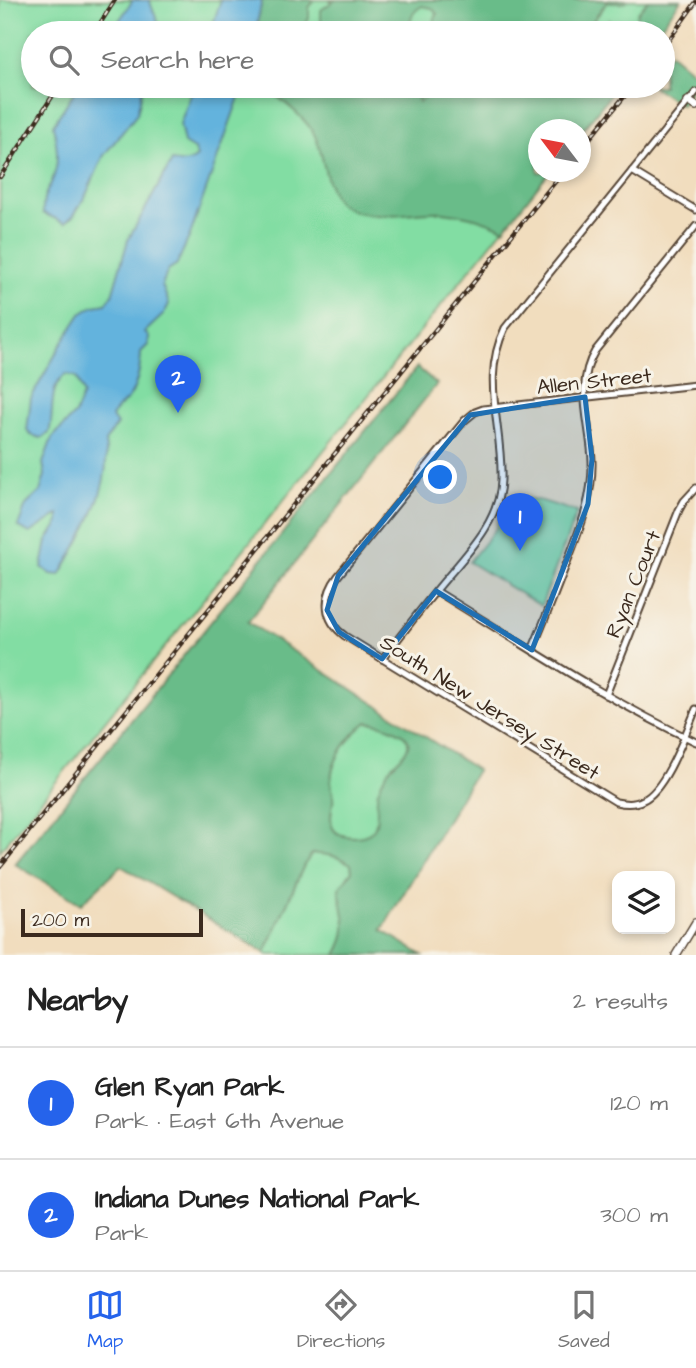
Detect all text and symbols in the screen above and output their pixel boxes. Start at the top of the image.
search box [21,21,675,98]
icon: search [45,41,83,79]
text: Search here [101,42,254,78]
north arrow [528,119,591,182]
pin: 2 [155,355,201,413]
street label: Allen Street [535,361,653,402]
your location [423,460,457,494]
pin: 1 [497,493,543,551]
street label: Ryan Court [599,526,670,643]
street label: South New Jersey Street [373,628,605,789]
map controls [612,871,675,934]
button: layers [612,871,675,934]
scale bar [21,906,203,938]
text: 200 m [32,907,89,934]
text: Nearby [28,980,128,1022]
text: 2 results [573,985,668,1017]
text: Glen Ryan Park [95,1069,284,1105]
text: 1 [50,1087,52,1119]
text: 120 m [610,1087,668,1119]
text: Park · East 6th Avenue [95,1105,344,1137]
text: Indiana Dunes National Park [95,1181,419,1217]
text: 2 [44,1199,58,1231]
text: 300 m [600,1199,668,1231]
text: Park [95,1217,148,1249]
tab: Map [86,1286,124,1355]
tab: Directions [297,1286,385,1355]
tab: Saved [558,1286,610,1355]

